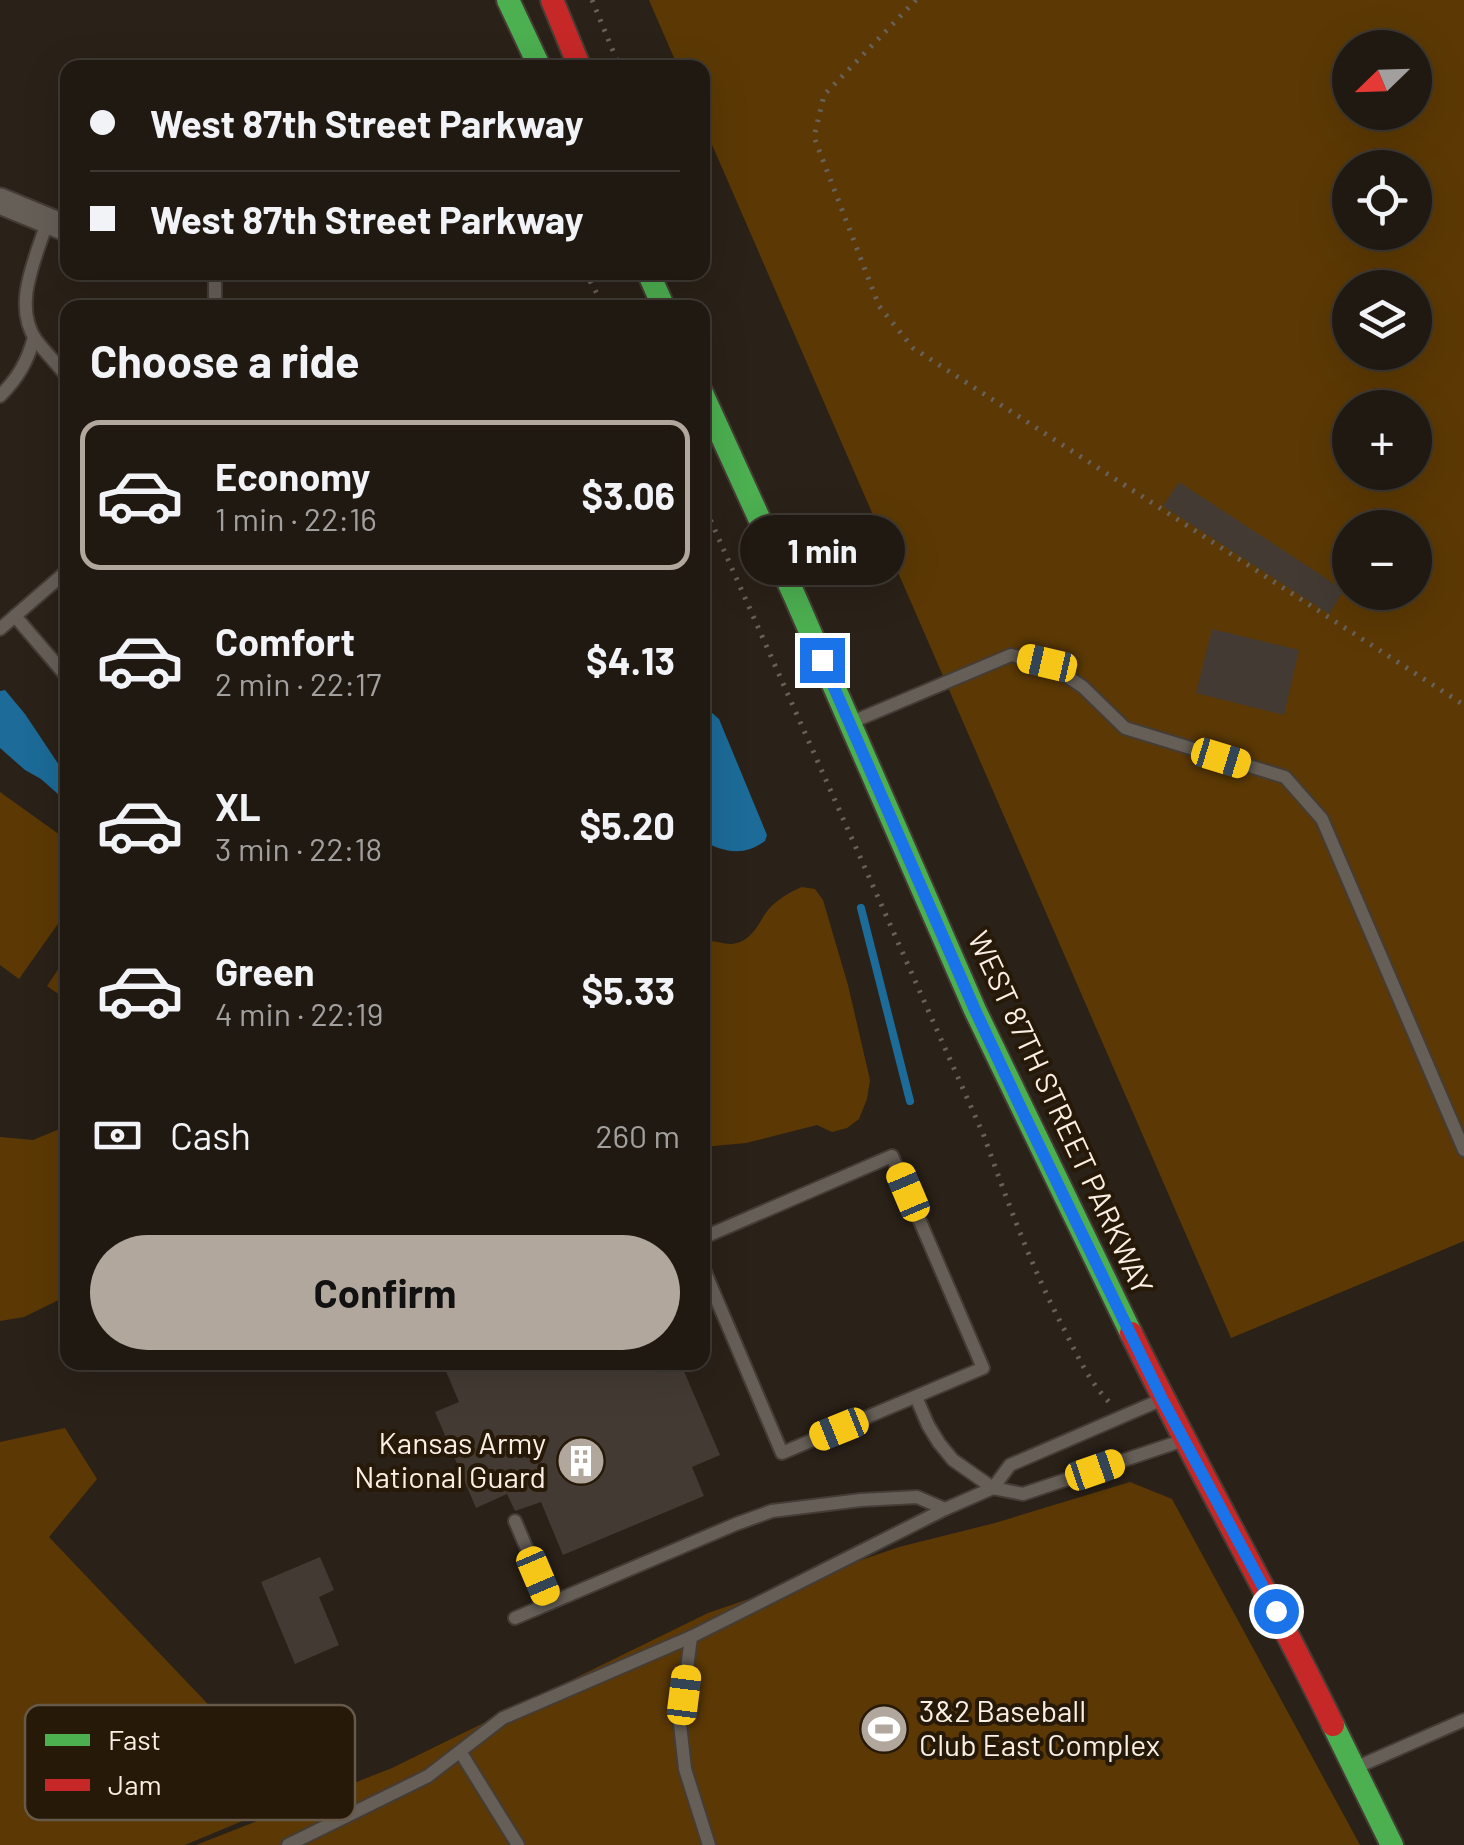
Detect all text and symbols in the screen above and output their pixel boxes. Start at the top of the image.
north arrow [1332,30,1432,130]
map controls [1332,30,1432,610]
text: West 87th Street Parkway [150,100,584,146]
button: locate [1332,150,1432,250]
text: West 87th Street Parkway [150,196,584,242]
button: layers [1332,270,1432,370]
text: Choose a ride [90,333,360,387]
button: + [1332,390,1432,490]
icon: car [95,450,185,540]
text: Economy [215,453,370,499]
text: $3.06 [581,472,675,518]
text: 1 min · 22:16 [215,499,377,537]
button: − [1332,510,1432,610]
callout: 1 min [740,515,904,585]
text: 1 min [787,531,858,569]
icon: car [95,615,185,705]
text: Comfort [215,618,355,664]
text: $4.13 [586,637,675,683]
route end [800,638,845,683]
car [1014,642,1080,684]
text: 2 min · 22:17 [215,664,381,702]
car [1188,735,1254,781]
icon: car [95,780,185,870]
text: XL [215,783,261,829]
text: $5.20 [580,802,675,848]
text: 3 min · 22:18 [215,829,382,867]
street label: WEST 87TH STREET PARKWAY [962,925,1162,1300]
icon: car [95,945,185,1035]
text: Green [215,948,315,994]
text: $5.33 [581,967,675,1013]
text: 4 min · 22:19 [215,994,383,1032]
icon: cash [90,1108,145,1163]
text: Cash [170,1112,251,1158]
text: 260 m [595,1116,680,1154]
car [882,1159,934,1225]
button: Confirm [90,1235,680,1350]
car [806,1404,872,1454]
place label: Kansas Army National Guard [354,1424,546,1494]
building icon: Kansas Army National Guard [555,1435,607,1487]
car [1062,1446,1128,1494]
car [512,1543,564,1609]
route start [1254,1589,1299,1634]
car [665,1663,703,1727]
place label: 3&2 Baseball Club East Complex [919,1692,1160,1762]
sports icon: 3&2 Baseball Club East Complex [858,1703,910,1755]
legend [25,1705,355,1820]
text: Fast [108,1722,161,1756]
text: Jam [108,1767,162,1801]

